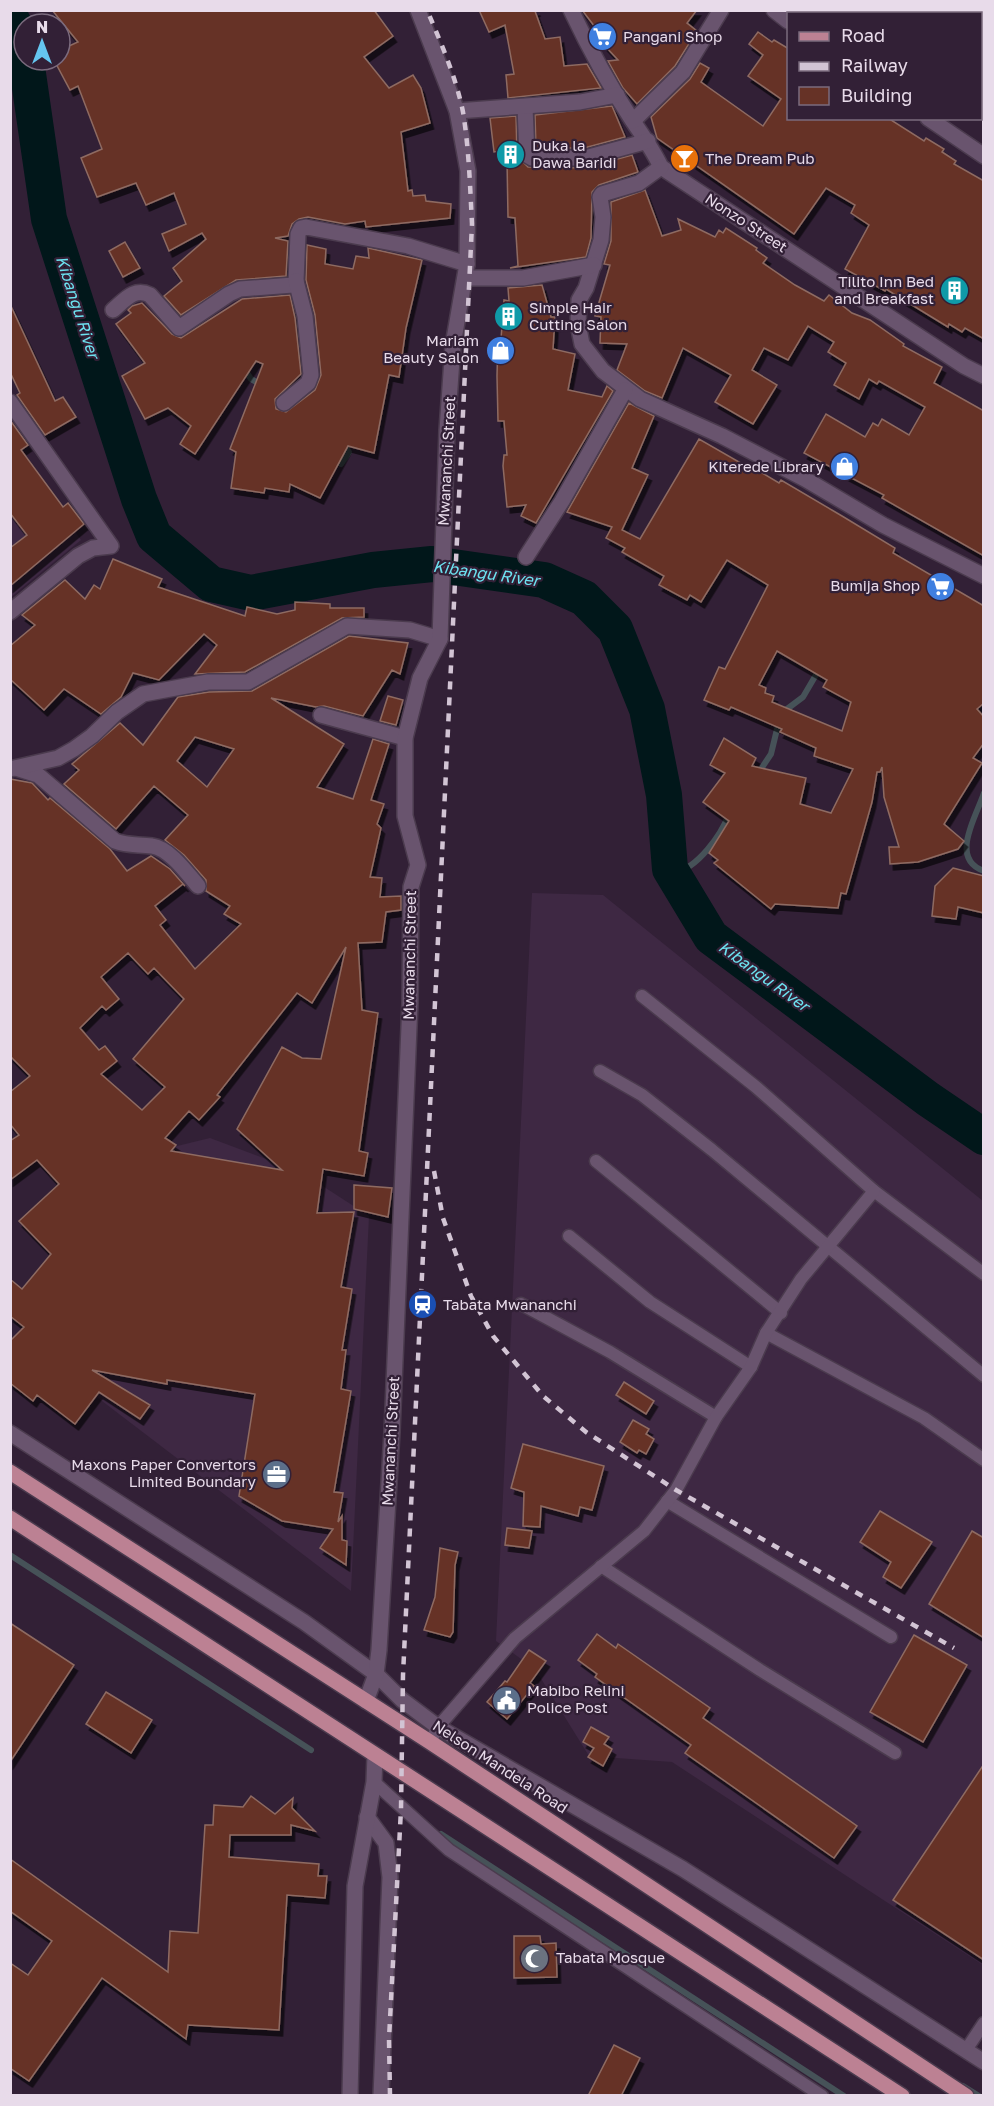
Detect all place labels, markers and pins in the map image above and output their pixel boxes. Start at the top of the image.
supermarket icon: Pangani Shop [586,21,618,53]
place label: Pangani Shop [623,27,722,45]
place label: Duka la Dawa Baridi [532,136,617,171]
building icon: Duka la Dawa Baridi [495,139,527,171]
bar icon: The Dream Pub [668,143,700,175]
place label: The Dream Pub [705,149,815,167]
place label: Tilito Inn Bed and Breakfast [834,272,934,307]
building icon: Tilito Inn Bed and Breakfast [939,275,971,307]
place label: Simple Hair Cutting Salon [529,298,627,333]
building icon: Simple Hair Cutting Salon [492,301,524,333]
place label: Mariam Beauty Salon [383,331,479,366]
shop icon: Mariam Beauty Salon [484,334,516,366]
shop icon: Kiterede Library [829,451,861,483]
place label: Kiterede Library [708,457,825,475]
supermarket icon: Bumija Shop [925,570,957,602]
place label: Bumija Shop [830,576,920,594]
station icon: Tabata Mwananchi [406,1289,438,1321]
place label: Tabata Mwananchi [443,1295,577,1313]
place label: Maxons Paper Convertors Limited Boundary [71,1455,257,1490]
office icon: Maxons Paper Convertors Limited Boundary [261,1458,293,1490]
place label: Mabibo Relini Police Post [527,1681,624,1716]
public building icon: Mabibo Relini Police Post [490,1684,522,1716]
mosque icon: Tabata Mosque [519,1942,551,1974]
place label: Tabata Mosque [556,1948,665,1966]

